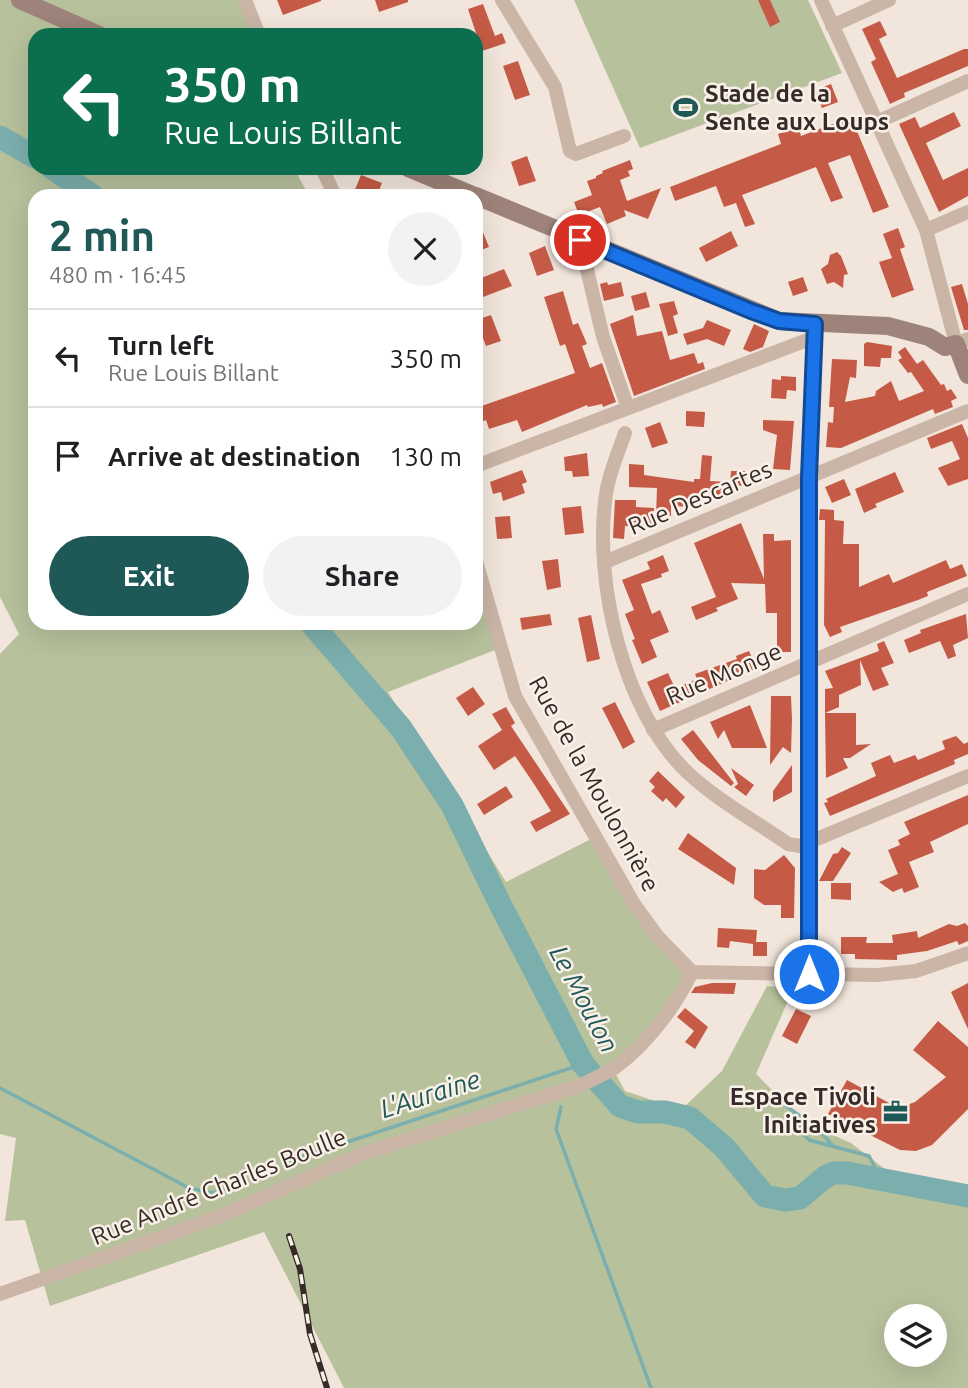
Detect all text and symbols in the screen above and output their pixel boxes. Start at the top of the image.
icon: left [49,56,140,147]
text: 350 m [164,56,301,111]
place label: Stade de la Sente aux Loups [705,80,889,135]
sports icon: Stade de la Sente aux Loups [671,94,699,122]
text: Rue Louis Billant [164,114,402,150]
pin [550,210,610,270]
text: 2 min [49,212,155,259]
button: close [388,212,462,286]
icon: arrive [561,221,599,259]
text: 480 m · 16:45 [49,262,187,287]
text: Turn left [108,331,214,360]
icon: left [49,339,87,377]
text: 350 m [390,344,462,373]
text: Rue Louis Billant [108,360,279,385]
icon: arrive [49,437,87,475]
text: Arrive at destination [108,442,361,471]
text: 130 m [390,442,462,471]
street label: Rue Descartes [624,455,776,540]
button: Exit [49,536,249,616]
button: Share [263,536,462,616]
street label: Rue Monge [662,637,786,710]
street label: Rue de la Moulonnière [524,671,665,896]
position arrow [772,937,846,1011]
water label: Le Moulon [544,940,625,1057]
water label: L'Auraine [376,1064,483,1123]
place label: Espace Tivoli Initiatives [730,1083,876,1138]
office icon: Espace Tivoli Initiatives [882,1097,910,1125]
street label: Rue André Charles Boulle [87,1123,350,1250]
map controls [884,1304,947,1367]
button: layers [884,1304,947,1367]

